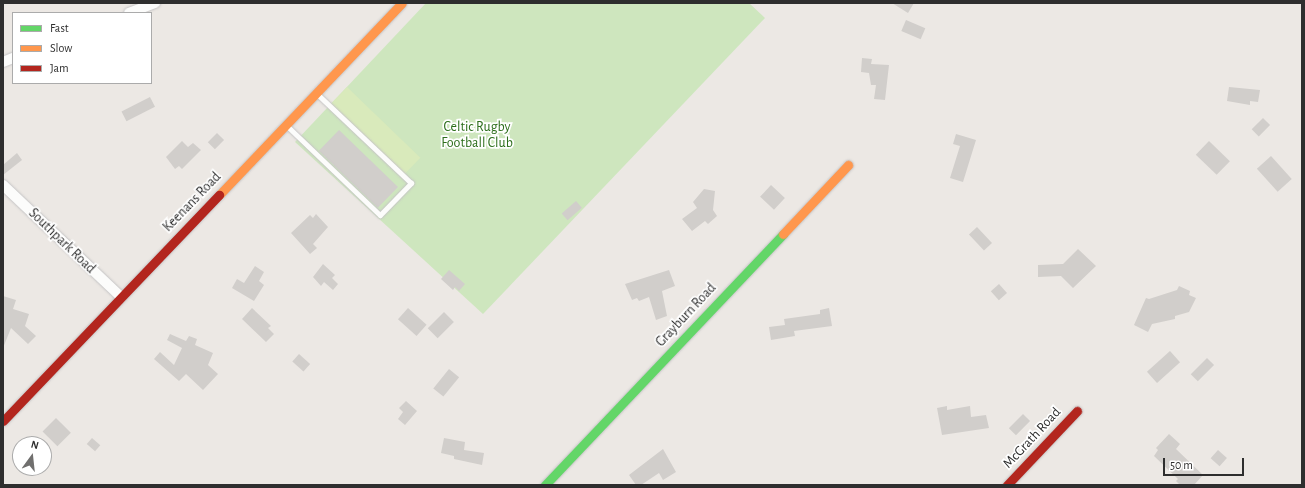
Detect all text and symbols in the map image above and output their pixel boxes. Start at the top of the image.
legend [12,12,152,84]
text: Fast [50,22,69,34]
text: Slow [50,42,72,54]
text: Jam [50,62,69,74]
park label: Celtic Rugby Football Club [441,119,513,152]
street label: Keenans Road [159,169,225,235]
street label: Southpark Road [25,205,99,277]
street label: Grayburn Road [652,280,720,350]
street label: McGrath Road [1000,404,1064,472]
north arrow [12,436,52,476]
text: N [30,439,40,451]
scale bar [1165,450,1246,476]
text: 50 m [1170,459,1193,471]

